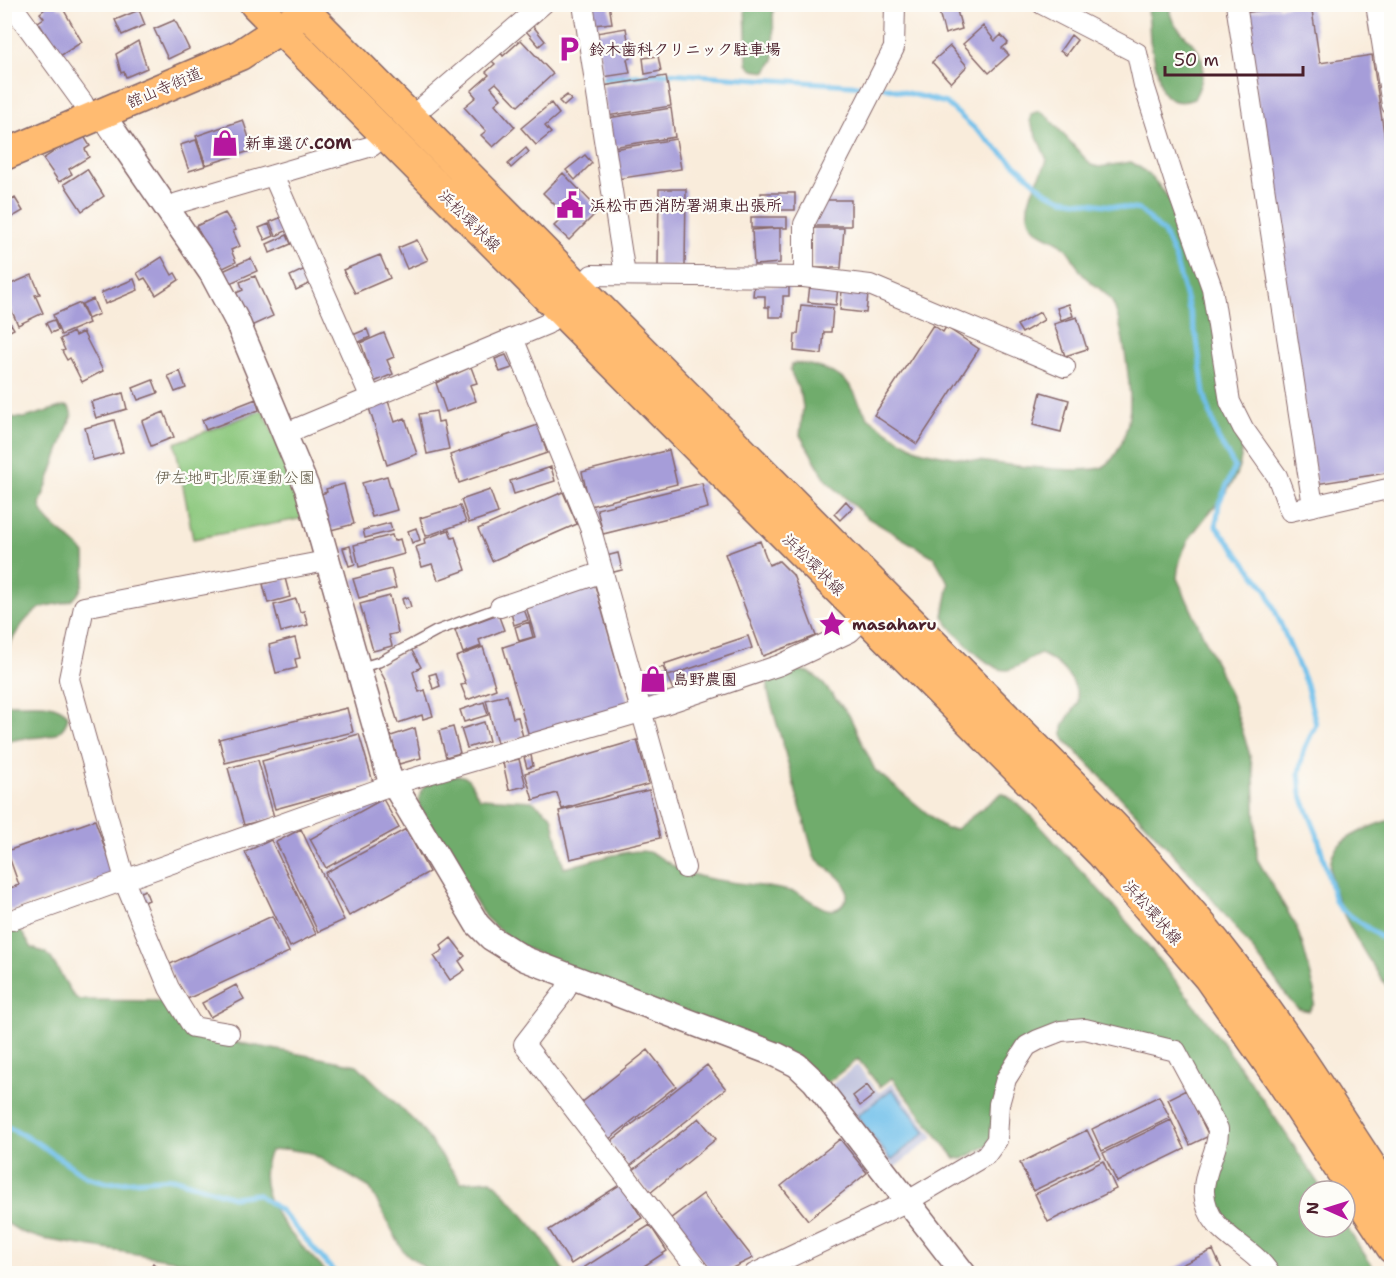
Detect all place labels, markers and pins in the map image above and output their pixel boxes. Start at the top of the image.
parking icon: 鈴木歯科クリニック駐車場 [554,34,584,64]
place label: 鈴木歯科クリニック駐車場 [589,39,781,60]
shop icon: 新車選び.COM [210,128,240,158]
place label: 新車選び.COM [245,133,352,154]
public building icon: 浜松市西消防署湖東出張所 [555,190,585,220]
place label: 浜松市西消防署湖東出張所 [590,195,782,216]
place icon: masaharu [817,609,847,639]
place label: masaharu [852,614,937,635]
shop icon: 島野農園 [638,664,668,694]
place label: 島野農園 [673,669,737,690]

